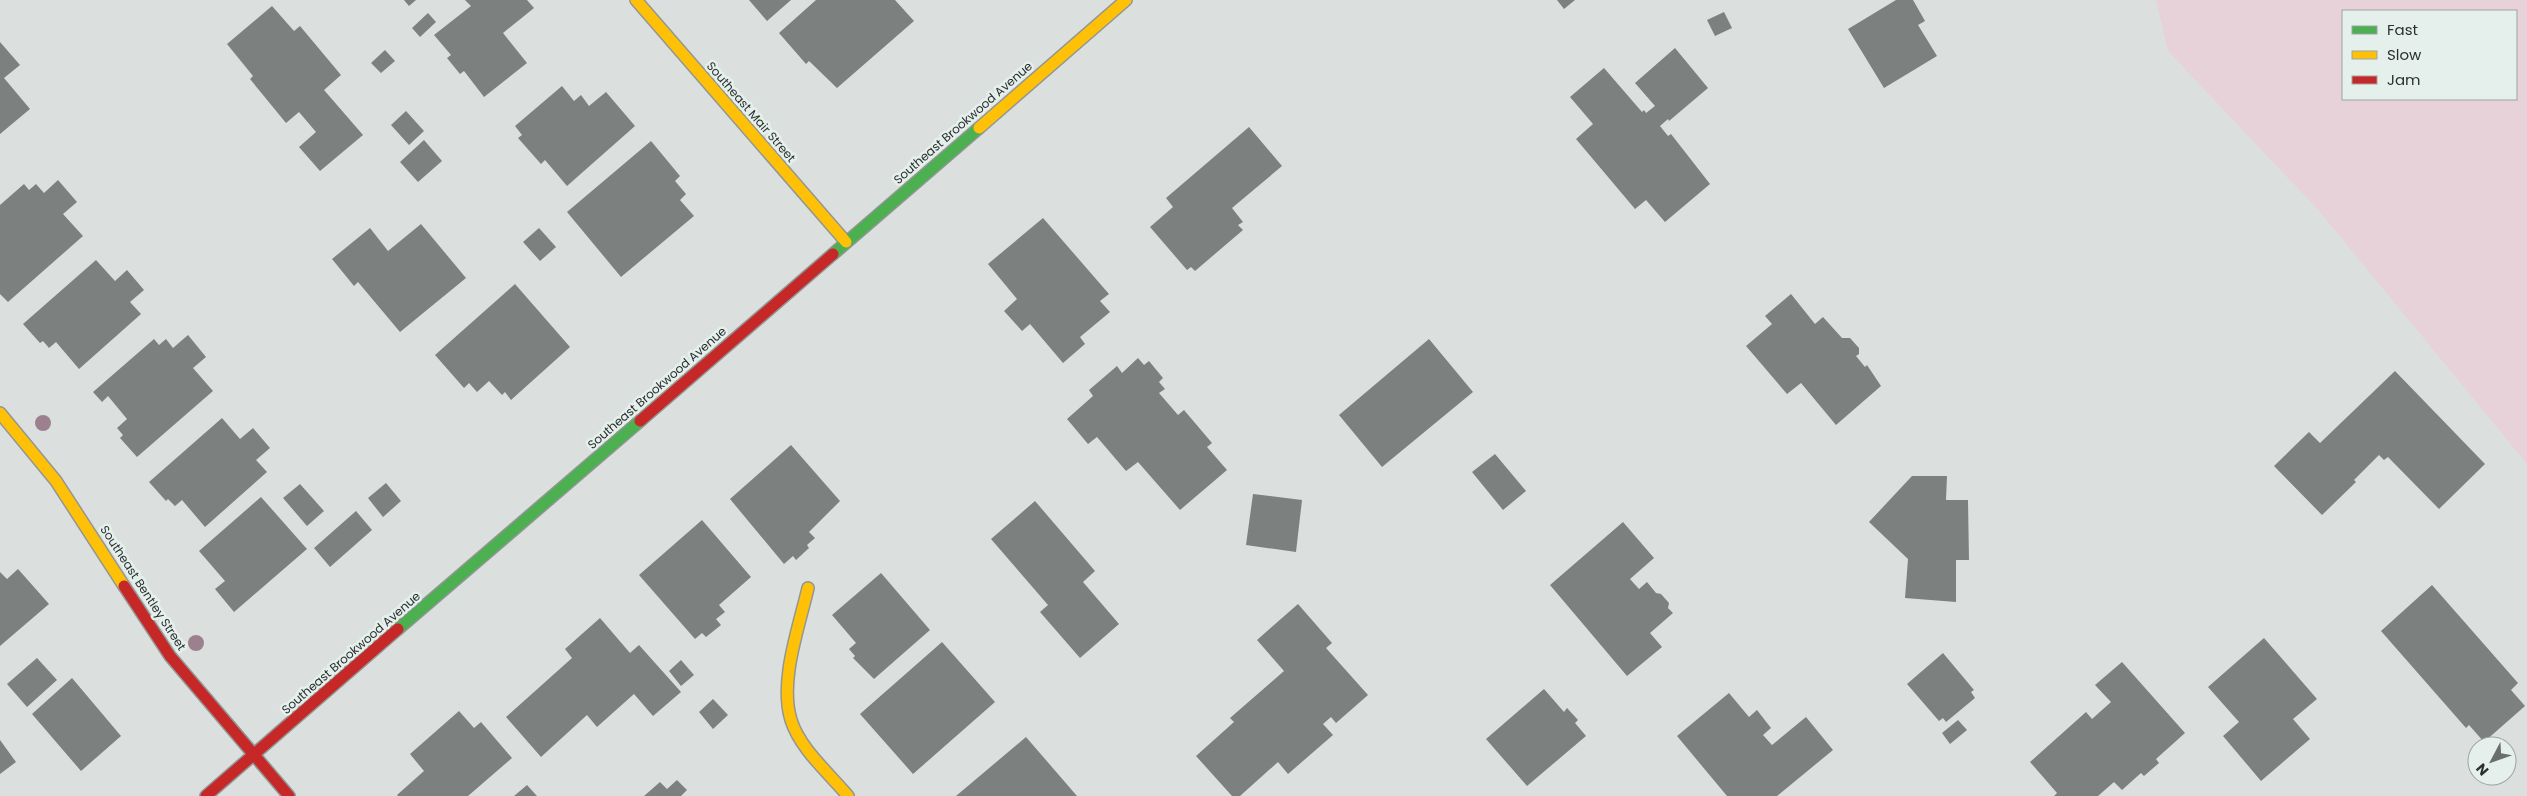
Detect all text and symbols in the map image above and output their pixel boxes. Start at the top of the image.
legend [2342,10,2517,100]
text: Fast [2387,19,2418,40]
text: Slow [2387,44,2422,65]
street label: Southeast Mair Street [703,58,800,166]
street label: Southeast Brookwood Avenue [890,58,1036,188]
text: Jam [2387,69,2421,90]
street label: Southeast Brookwood Avenue [584,323,730,453]
street label: Southeast Bentley Street [96,522,190,654]
street label: Southeast Brookwood Avenue [278,588,424,718]
north arrow [2467,736,2517,786]
text: N [2471,759,2493,780]

